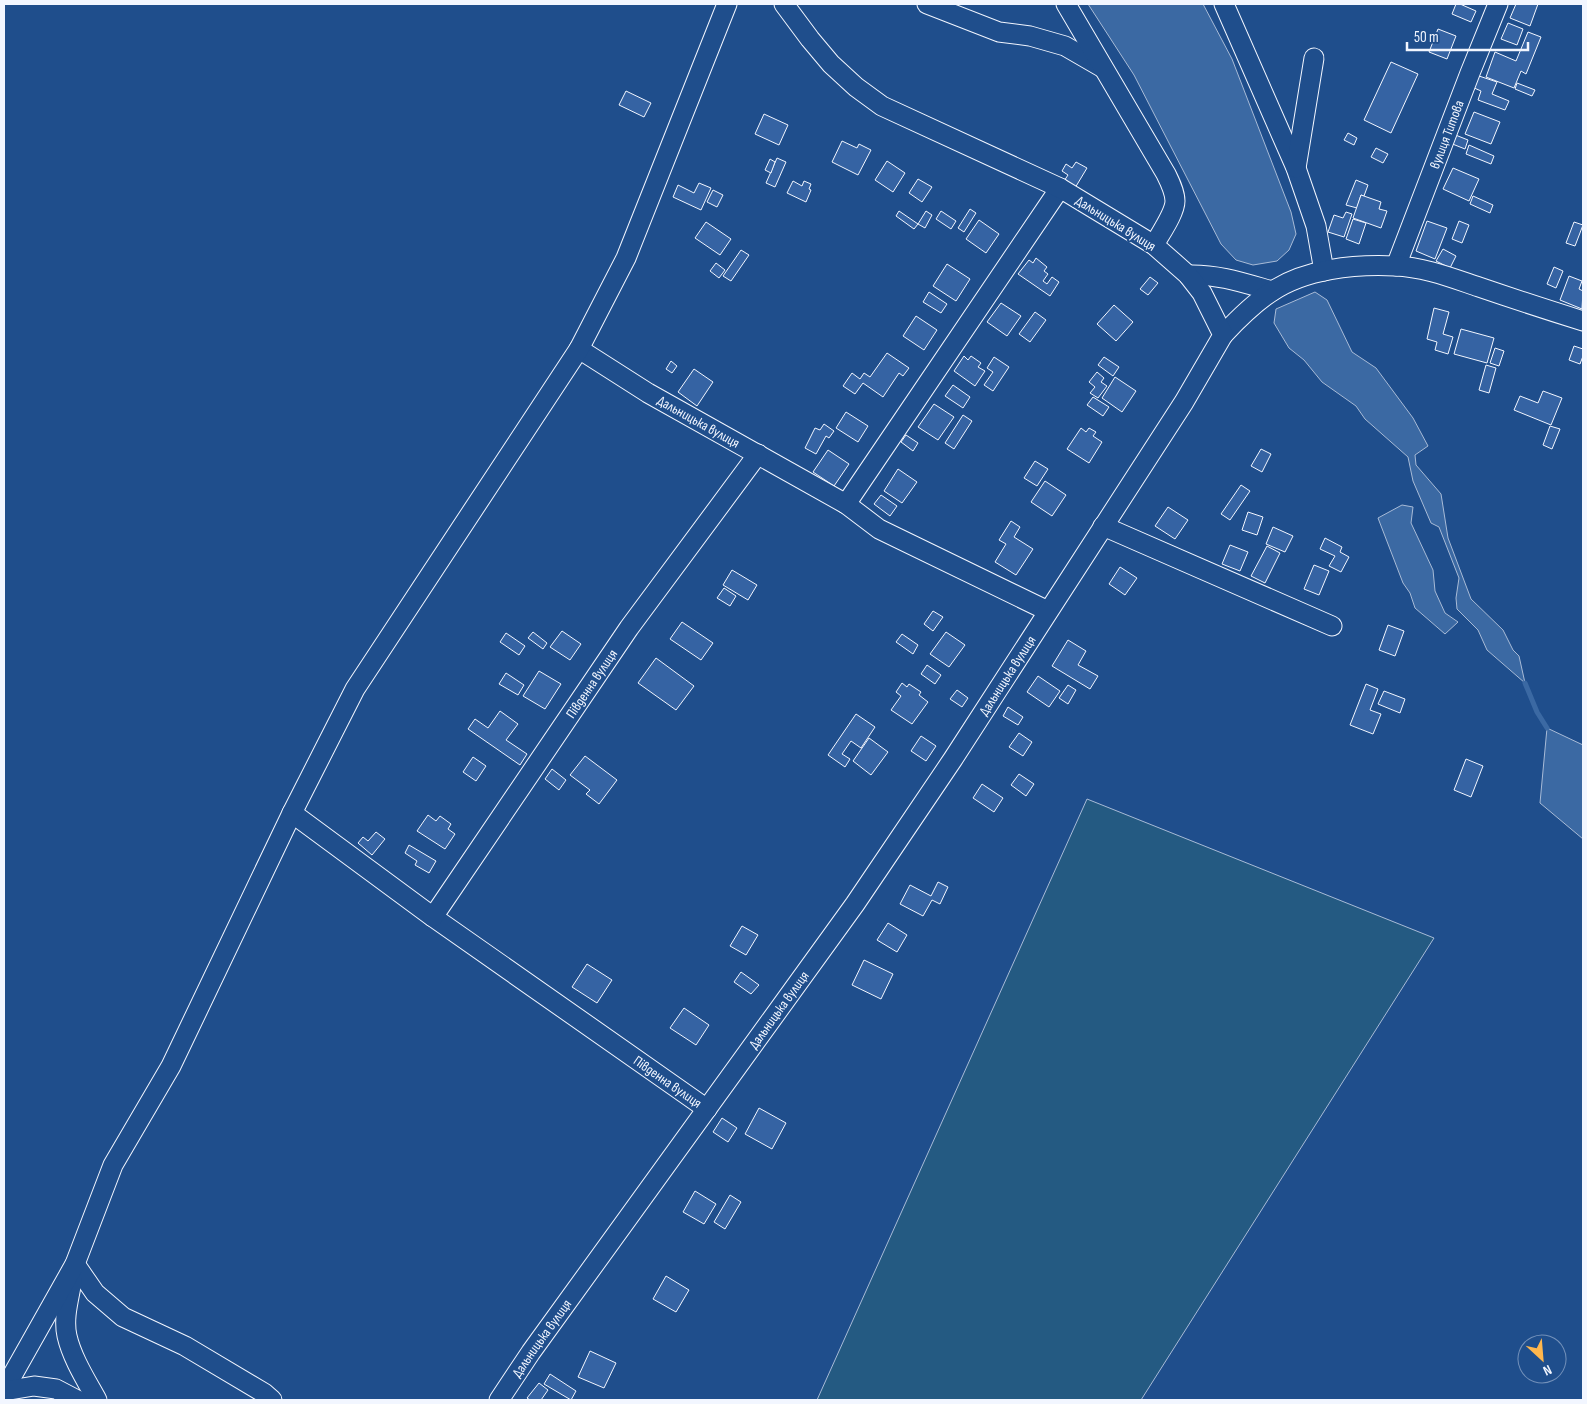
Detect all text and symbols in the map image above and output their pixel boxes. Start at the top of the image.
scale bar [1407,20,1528,52]
text: 50 m [1414,28,1439,47]
street label: вулиця Титова [1426,98,1468,171]
street label: Дальницька вулиця [1072,192,1159,255]
street label: Дальницька вулиця [654,392,743,452]
street label: Дальницька вулиця [975,633,1039,719]
street label: Південна вулиця [562,646,621,722]
street label: Дальницька вулиця [745,968,813,1052]
street label: Південна вулиця [630,1052,705,1112]
street label: Дальницька вулиця [508,1296,575,1381]
north arrow [1517,1334,1567,1384]
text: N [1540,1361,1555,1380]

